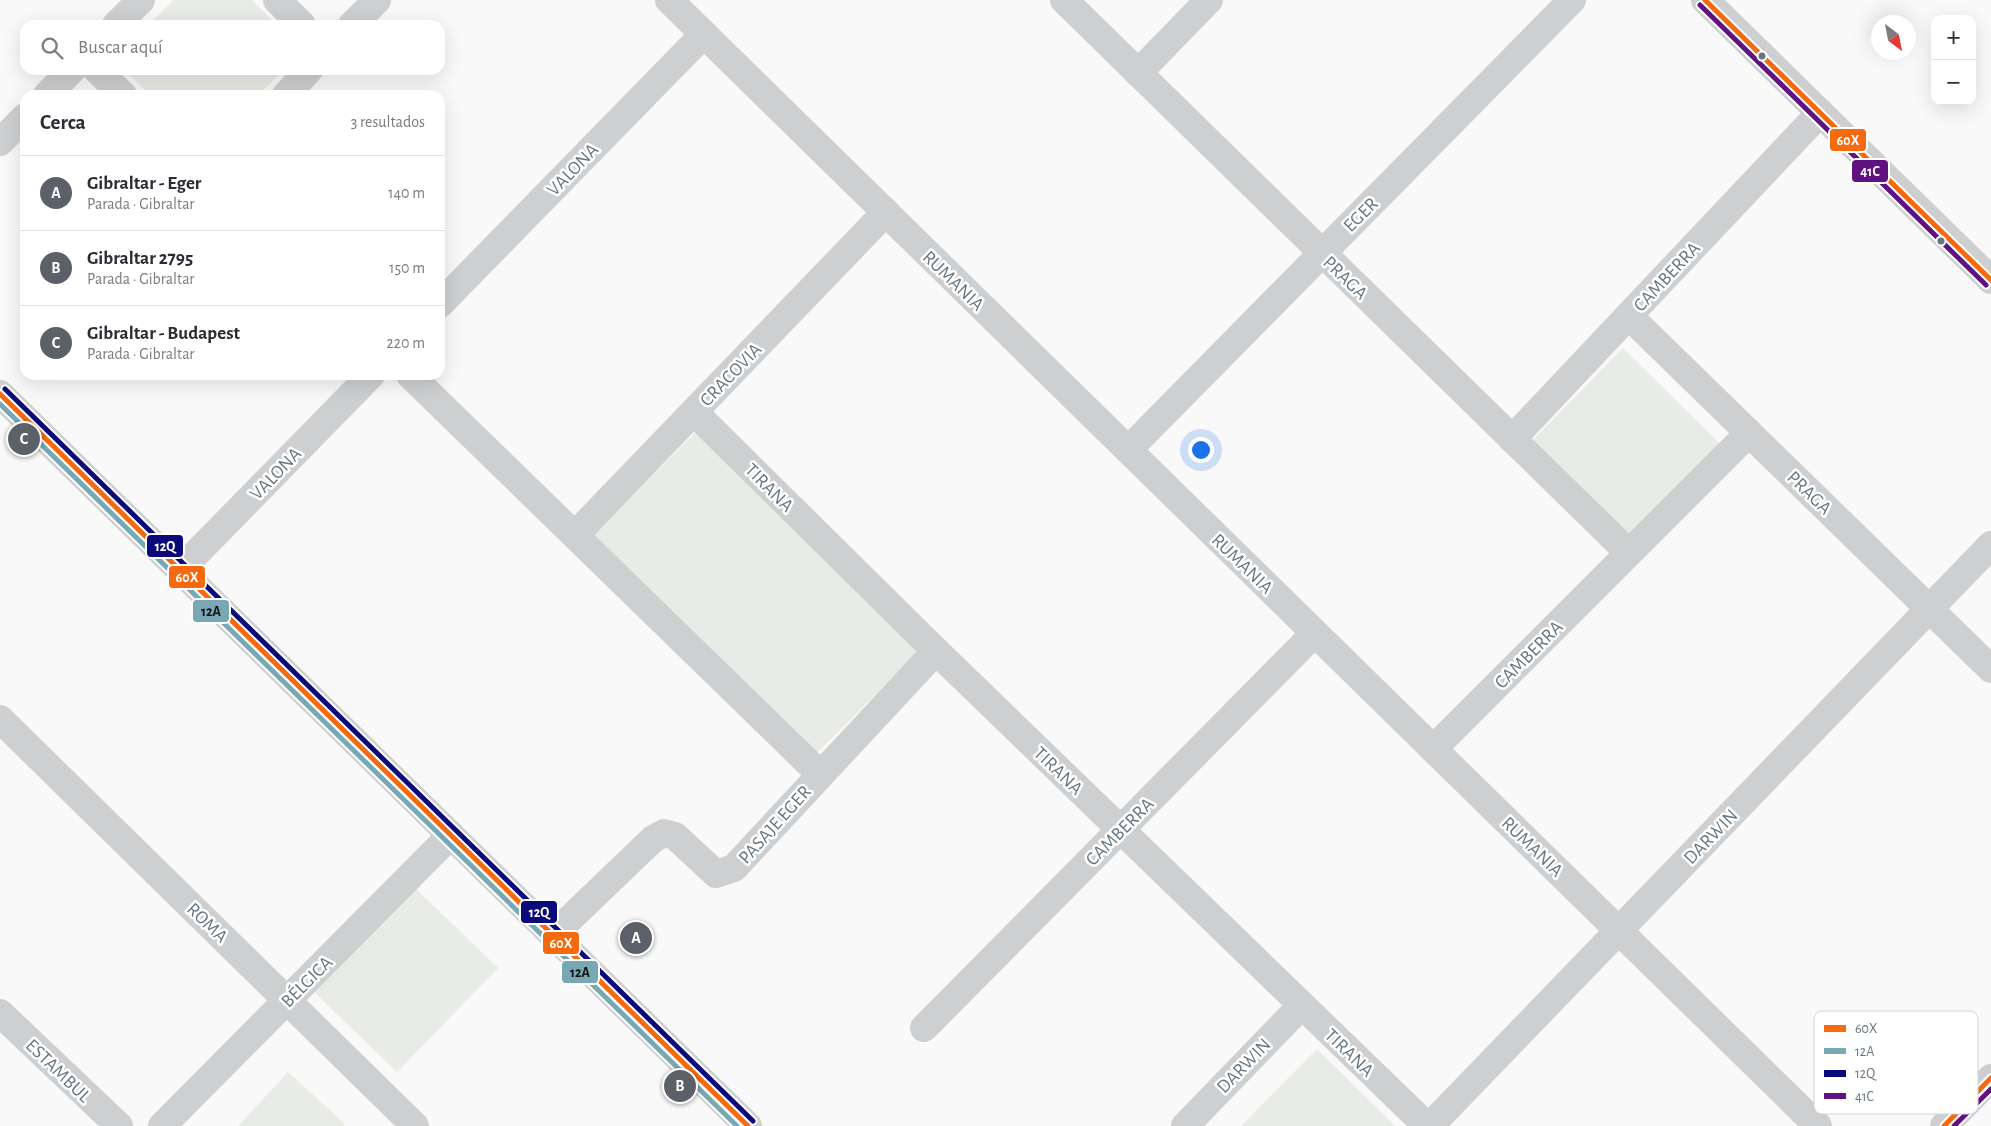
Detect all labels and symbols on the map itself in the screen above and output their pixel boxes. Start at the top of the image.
north arrow [1871,15,1916,60]
unlabelled marker [1757,51,1767,61]
line badge: 60X [1829,128,1867,152]
text: 60X [1837,134,1860,148]
street label: VALONA [544,140,602,200]
line badge: 41C [1851,159,1889,183]
text: 41C [1860,165,1880,179]
street label: EGER [1340,194,1382,236]
unlabelled marker [1936,236,1946,246]
street label: CAMBERRA [1630,239,1704,315]
street label: RUMANIA [919,247,987,315]
street label: PRAGA [1319,253,1371,304]
street label: CRACOVIA [697,340,766,410]
pin: C [8,420,40,458]
your location [1188,437,1214,463]
street label: VALONA [247,444,305,504]
street label: TIRANA [741,460,797,516]
street label: PRAGA [1783,468,1835,519]
street label: RUMANIA [1208,530,1276,598]
line badge: 12Q [146,534,184,558]
text: 12Q [155,540,177,554]
line badge: 60X [168,565,206,589]
text: 60X [176,571,199,585]
line badge: 12A [192,599,230,623]
text: 12A [201,605,222,619]
street label: CAMBERRA [1491,617,1567,693]
street label: TIRANA [1030,743,1086,799]
street label: PASAJE EGER [735,782,815,868]
street label: CAMBERRA [1082,794,1158,870]
street label: DARWIN [1681,806,1742,868]
street label: RUMANIA [1498,813,1566,881]
street label: ROMA [183,899,231,947]
line badge: 12Q [520,900,558,924]
text: 12Q [529,906,551,920]
pin: A [620,919,652,957]
line badge: 60X [542,931,580,955]
text: 60X [550,937,573,951]
street label: BÉLGICA [276,951,336,1011]
line badge: 12A [561,960,599,984]
text: 12A [570,966,591,980]
legend [1814,1011,1978,1114]
text: 60X [1855,1022,1877,1036]
street label: TIRANA [1321,1025,1377,1081]
street label: DARWIN [1214,1035,1275,1097]
street label: ESTAMBUL [22,1036,94,1106]
text: 12A [1855,1045,1874,1059]
pin: B [664,1067,696,1105]
text: 12Q [1855,1067,1877,1081]
text: 41C [1855,1090,1874,1104]

